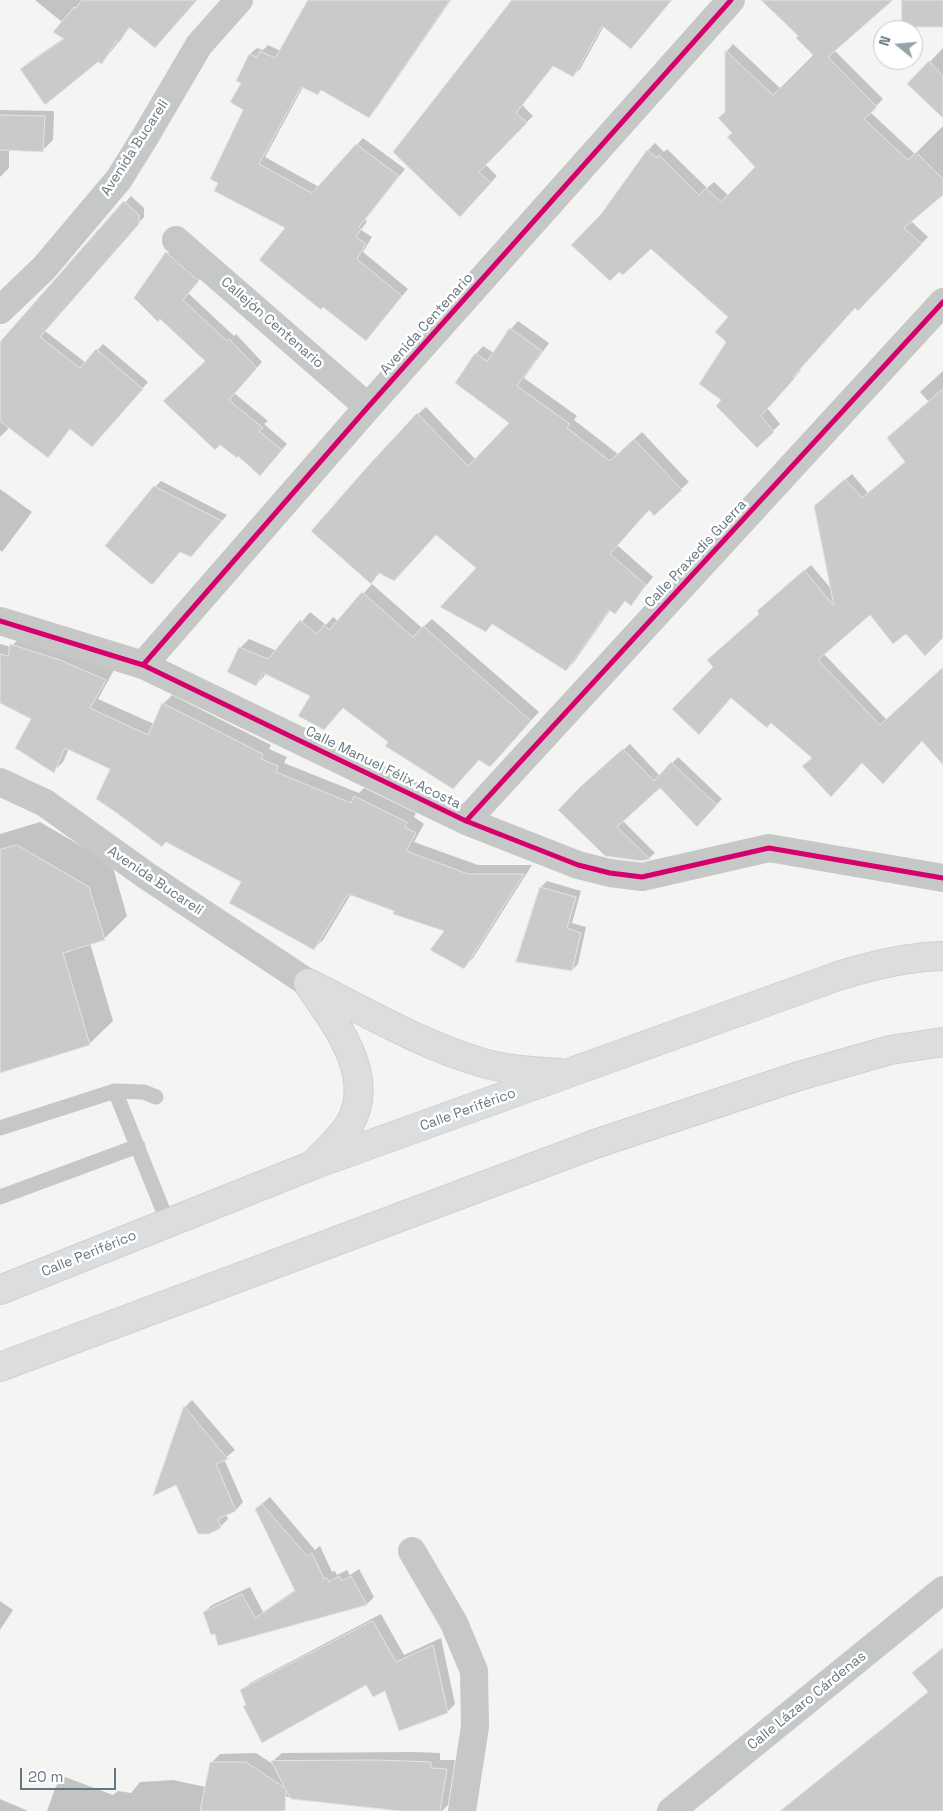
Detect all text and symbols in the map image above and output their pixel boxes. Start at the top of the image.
north arrow [873,20,923,70]
text: N [875,34,895,48]
street label: Avenida Bucareli [98,97,172,199]
street label: Avenida Centenario [377,270,477,378]
street label: Callejón Centenario [217,274,327,372]
street label: Calle Praxedis Guerra [642,497,750,611]
street label: Calle Manuel Félix Acosta [303,723,463,813]
street label: Avenida Bucareli [104,843,206,919]
street label: Calle Periférico [418,1085,518,1135]
street label: Calle Periférico [39,1227,139,1281]
street label: Calle Lázaro Cárdenas [744,1648,870,1754]
scale bar [22,1758,119,1790]
text: 20 m [28,1767,63,1786]

